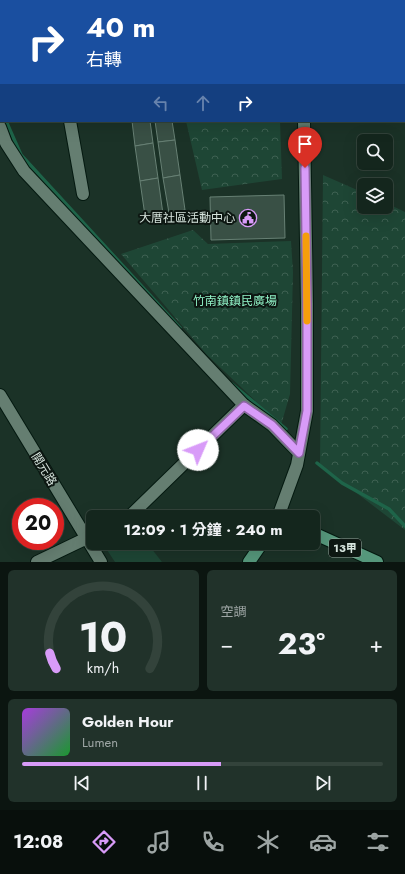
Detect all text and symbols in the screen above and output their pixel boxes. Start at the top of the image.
text: 40 m [86,7,155,48]
icon: right [20,16,72,68]
text: 右轉 [86,47,122,73]
icon: left [150,92,172,114]
icon: ahead [192,92,214,114]
icon: right [234,92,256,114]
pin [288,127,322,168]
icon: arrive [294,133,316,155]
map controls [357,134,393,214]
button: search [357,134,393,170]
button: layers [357,178,393,214]
public building icon: 大厝社區活動中心 [238,208,258,228]
place label: 大厝社區活動中心 [139,209,235,227]
park label: 竹南鎮鎮民廣場 [193,292,277,310]
position arrow [177,429,219,471]
street label: 開元路 [27,449,61,489]
speed limit sign: 20 [12,498,64,550]
text: 12:09 · 1 分鐘 · 240 m [123,519,283,541]
road number: 13甲 [329,539,361,557]
text: 空調 [221,602,247,621]
text: 10 [79,606,128,667]
text: 23° [278,622,325,665]
text: − [221,628,233,660]
text: + [369,628,383,660]
text: km/h [87,657,119,677]
text: Golden Hour [82,711,174,733]
text: Lumen [82,733,118,752]
icon: previous [71,772,93,794]
icon: pause [191,772,213,794]
icon: next [312,772,334,794]
icon: directions [90,828,118,856]
icon: music [145,828,173,856]
icon: phone [199,828,227,856]
icon: climate [254,828,282,856]
icon: car [309,828,337,856]
icon: filters [364,828,392,856]
text: 12:08 [13,829,63,855]

